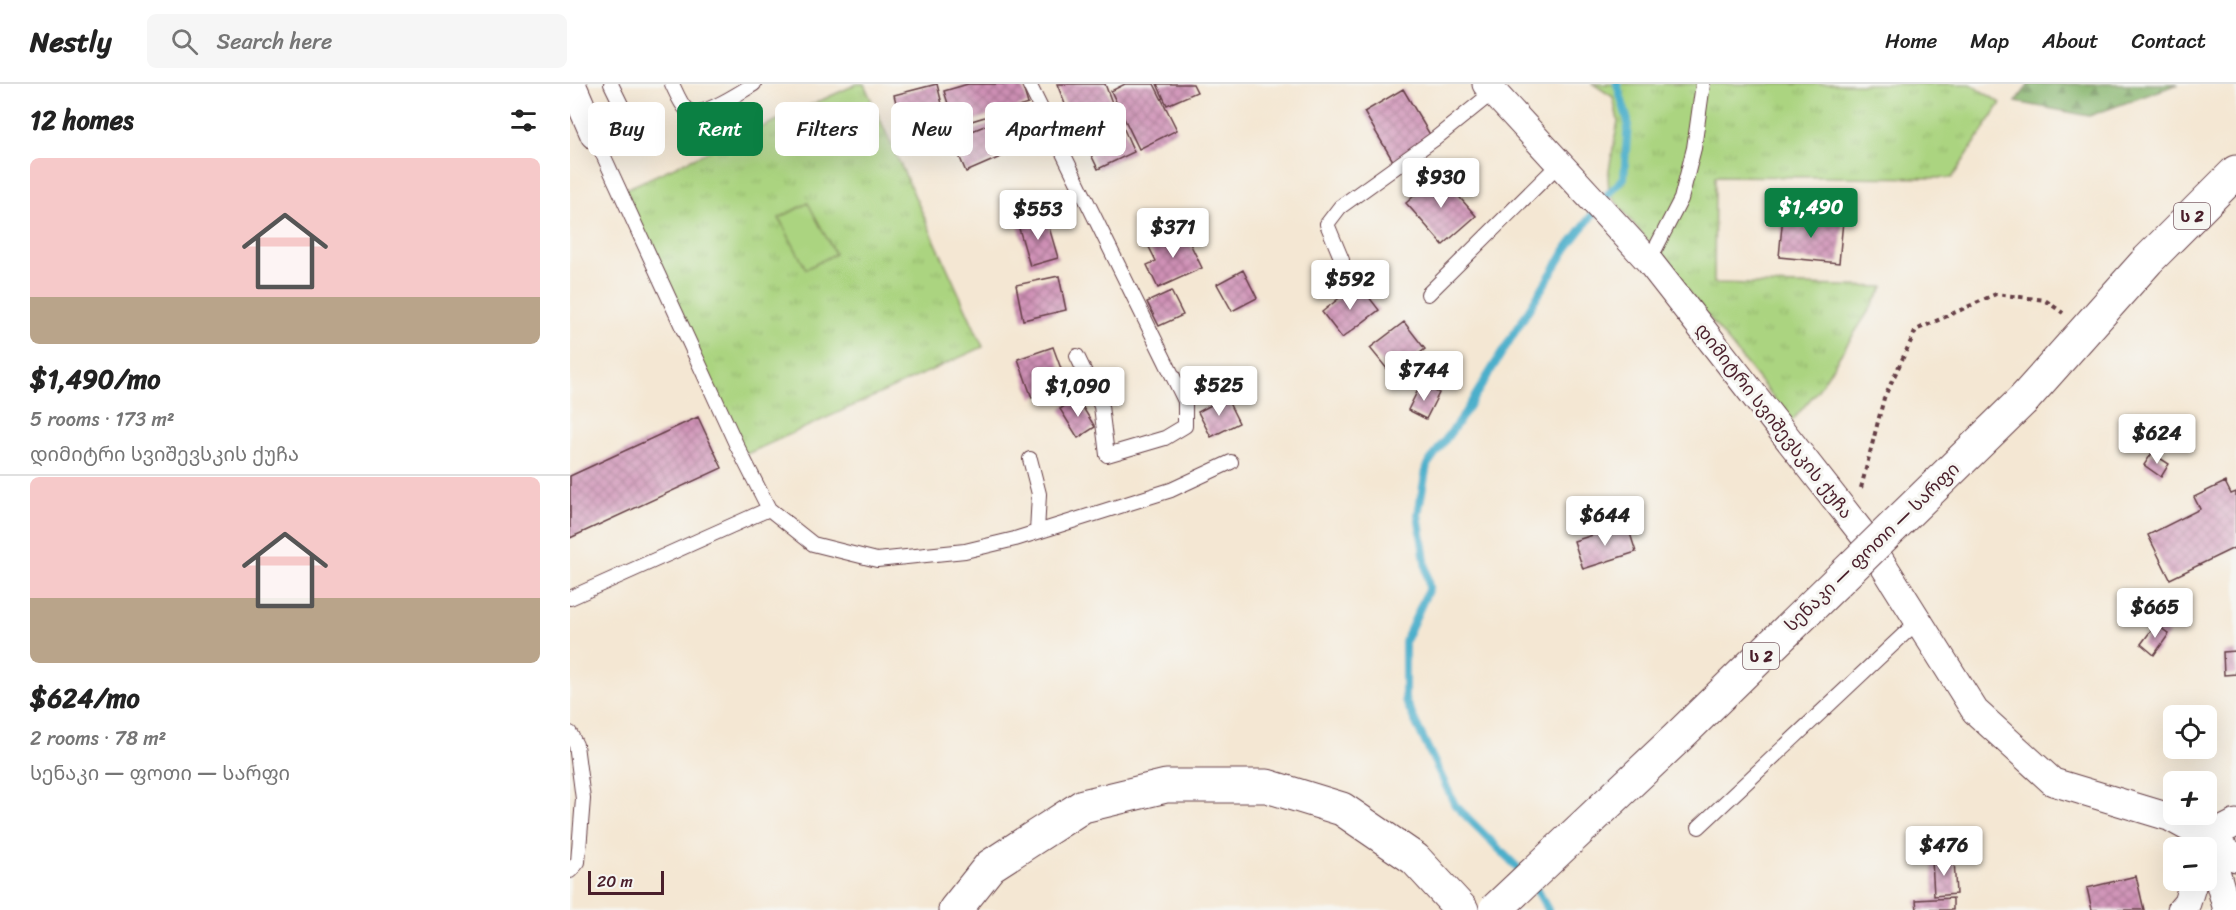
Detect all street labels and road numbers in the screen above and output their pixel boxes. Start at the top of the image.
road number: ს 2 [2174,203,2210,229]
street label: დიმიტრი სვიშევსკის ქუჩა [1687,316,1861,526]
street label: სენაკი — ფოთი — სარფი [1777,454,1967,640]
road number: ს 2 [1743,643,1779,669]

